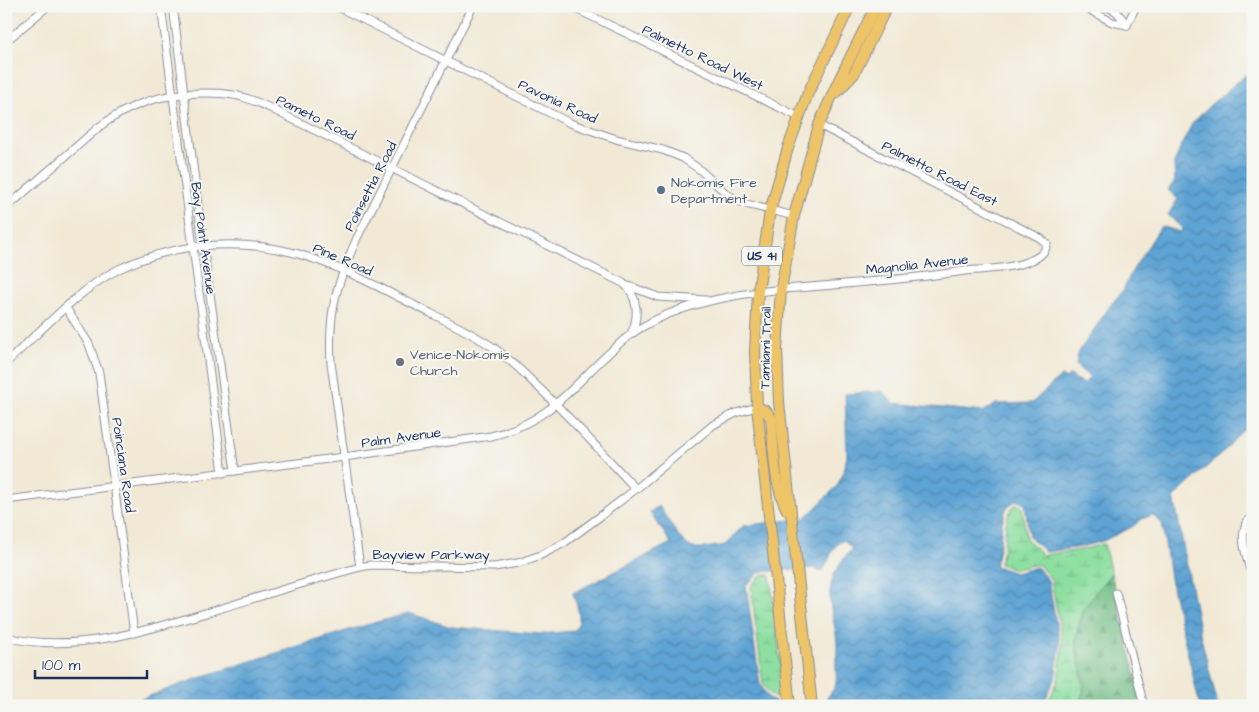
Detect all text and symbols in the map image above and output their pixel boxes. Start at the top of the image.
street label: Palmetto Road West [639,20,767,96]
street label: Pavonia Road [515,75,600,129]
street label: Pameto Road [273,90,359,146]
street label: Palmetto Road East [878,136,1001,212]
street label: Poinsettia Road [340,138,402,235]
place label: Nokomis Fire Department [671,173,757,209]
street label: Bay Point Avenue [185,181,221,296]
marker: Nokomis Fire Department [655,184,667,196]
street label: Pine Road [310,238,376,282]
road number: US 41 [742,247,782,266]
street label: Magnolia Avenue [865,250,970,280]
street label: Tamiami Trail [755,307,777,389]
place label: Venice-Nokomis Church [410,345,509,381]
marker: Venice-Nokomis Church [394,356,406,368]
street label: Poinciana Road [106,416,140,514]
street label: Palm Avenue [360,422,443,453]
street label: Bayview Parkway [372,545,490,565]
scale bar [35,647,148,679]
text: 100 m [42,655,81,676]

